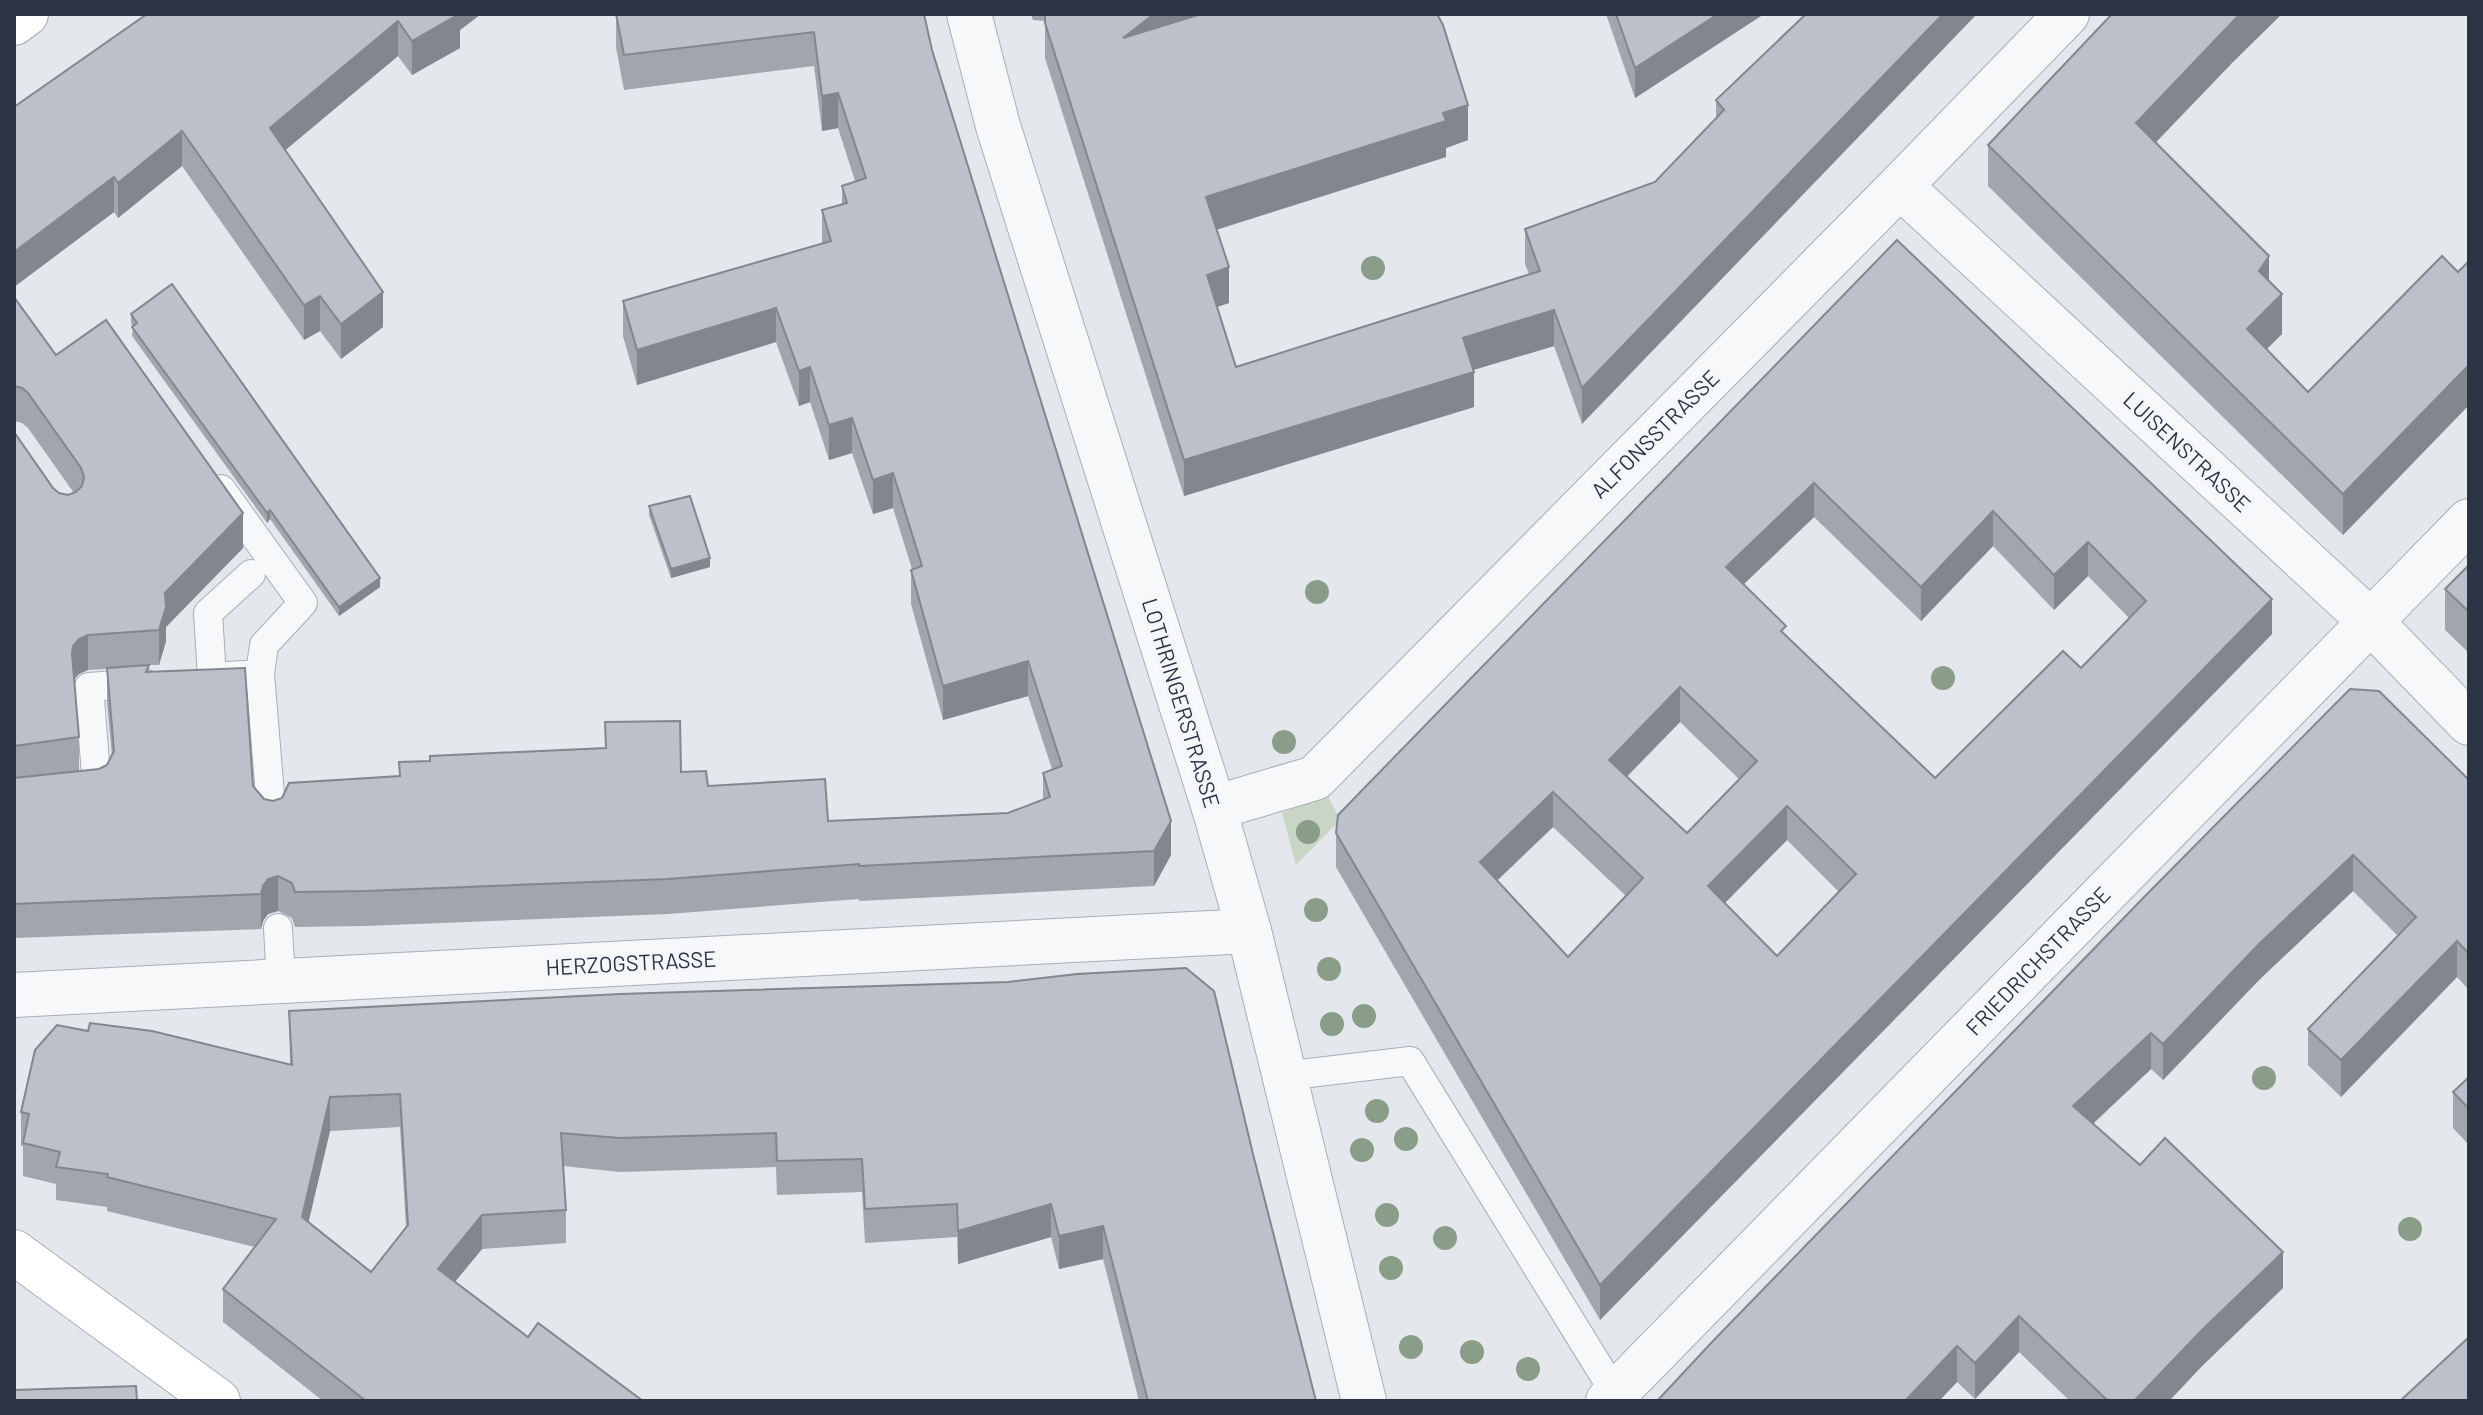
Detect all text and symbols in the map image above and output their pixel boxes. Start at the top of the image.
street label: ALFONSSTRASSE [1585,364,1724,503]
street label: LUISENSTRASSE [2119,386,2257,517]
street label: LOTHRINGERSTRASSE [1138,595,1226,811]
street label: FRIEDRICHSTRASSE [1960,881,2115,1040]
street label: HERZOGSTRASSE [545,945,717,979]

